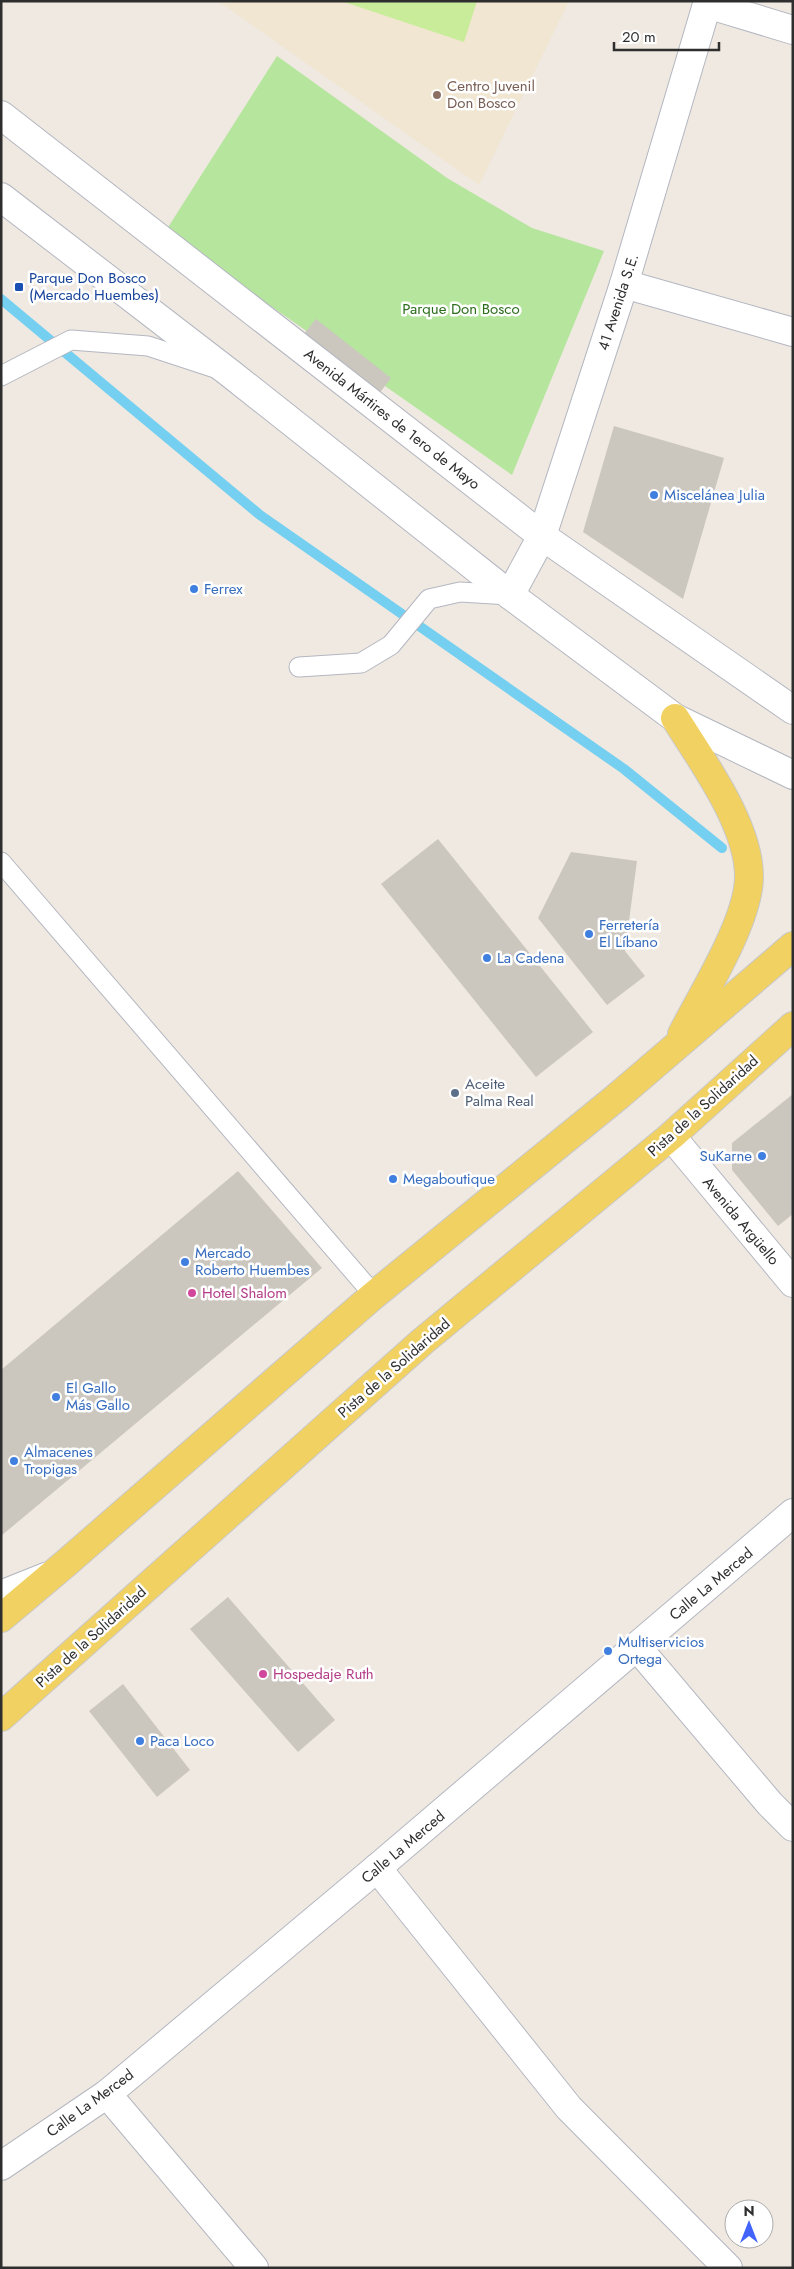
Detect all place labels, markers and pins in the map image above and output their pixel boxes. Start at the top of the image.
place label: Centro Juvenil Don Bosco [447,75,535,114]
marker: Centro Juvenil Don Bosco [431,89,443,101]
place label: Parque Don Bosco (Mercado Huembes) [29,267,159,306]
marker: Parque Don Bosco (Mercado Huembes) [13,281,25,293]
place label: Miscelánea Julia [664,484,765,506]
marker: Miscelánea Julia [648,489,660,501]
place label: Ferrex [204,578,243,600]
marker: Ferrex [188,583,200,595]
place label: Ferretería El Líbano [599,914,659,953]
marker: Ferretería El Líbano [583,928,595,940]
place label: La Cadena [497,947,564,969]
marker: La Cadena [481,952,493,964]
place label: Aceite Palma Real [465,1073,534,1112]
marker: Aceite Palma Real [449,1087,461,1099]
place label: SuKarne [699,1145,752,1167]
marker: SuKarne [756,1150,768,1162]
place label: Megaboutique [403,1168,495,1190]
marker: Megaboutique [387,1173,399,1185]
place label: Mercado Roberto Huembes [195,1242,310,1281]
marker: Mercado Roberto Huembes [179,1256,191,1268]
place label: Hotel Shalom [202,1282,287,1304]
marker: Hotel Shalom [186,1287,198,1299]
place label: El Gallo Más Gallo [66,1377,130,1416]
marker: El Gallo Más Gallo [50,1391,62,1403]
place label: Almacenes Tropigas [24,1441,93,1480]
marker: Almacenes Tropigas [8,1455,20,1467]
place label: Multiservicios Ortega [618,1631,704,1670]
marker: Multiservicios Ortega [602,1645,614,1657]
place label: Hospedaje Ruth [273,1663,374,1685]
marker: Hospedaje Ruth [257,1668,269,1680]
place label: Paca Loco [150,1730,214,1752]
marker: Paca Loco [134,1735,146,1747]

